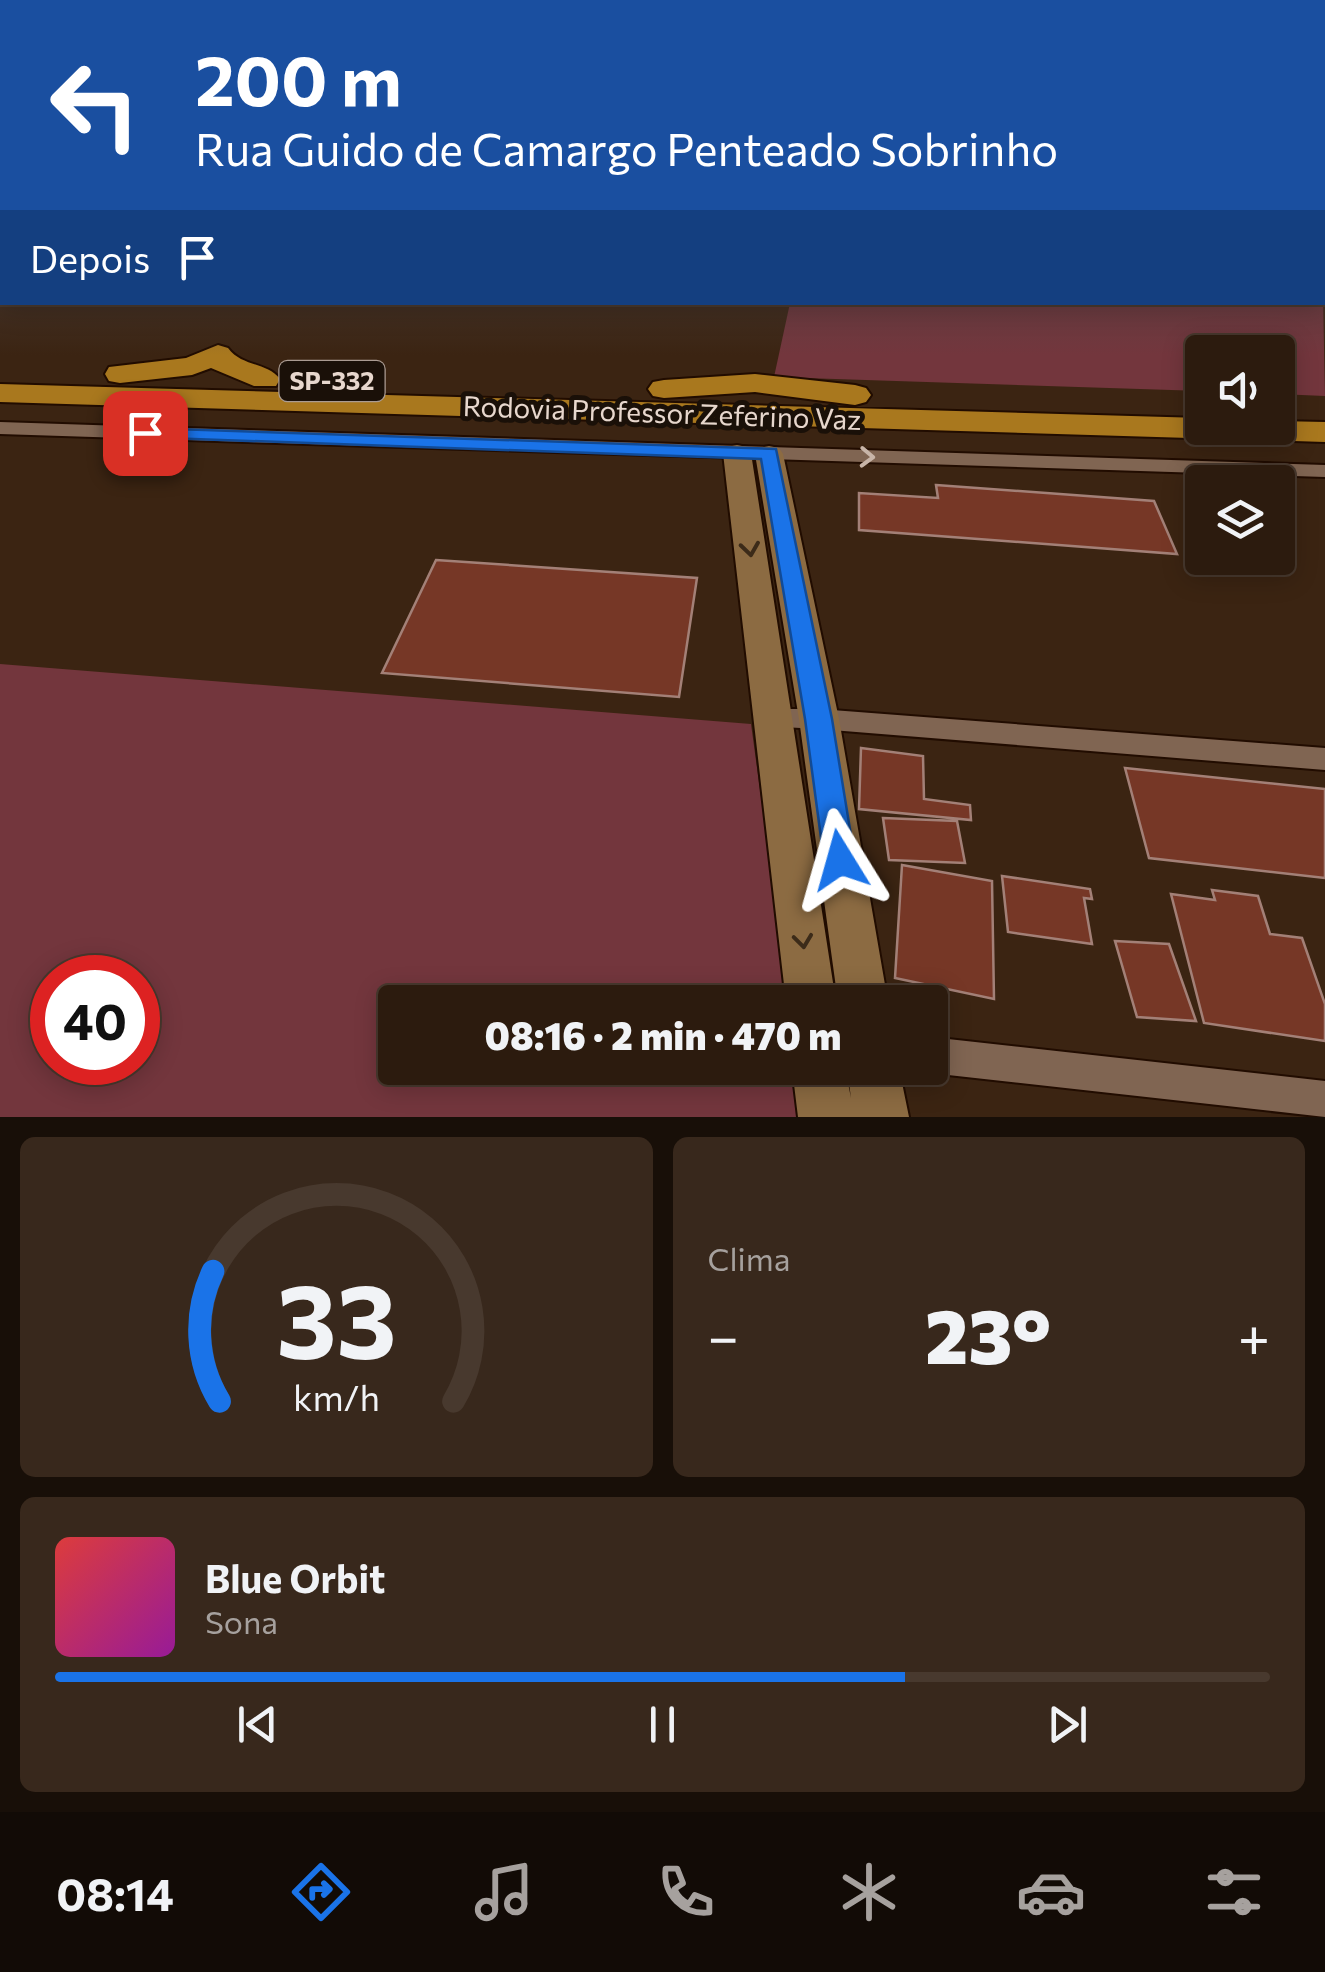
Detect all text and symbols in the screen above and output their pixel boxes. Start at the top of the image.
text: 200 m [195,35,402,120]
icon: left [30,40,160,170]
text: Rua Guido de Camargo Penteado Sobrinho [195,120,1058,175]
icon: arrive [170,230,225,285]
text: Depois [30,234,150,281]
map controls [1185,335,1295,575]
button: sound [1185,335,1295,445]
road number: SP-332 [280,361,384,401]
street label: Rodovia Professor Zeferino Vaz [462,388,862,436]
pin [103,391,188,476]
icon: arrive [118,406,173,461]
one-way arrow [859,446,875,467]
button: layers [1185,465,1295,575]
one-way arrow [739,542,760,558]
position arrow [788,808,892,912]
one-way arrow [791,932,812,949]
speed limit sign: 40 [30,955,160,1085]
text: 08:16 · 2 min · 470 m [485,1011,841,1058]
text: Clima [708,1238,790,1278]
text: 33 [276,1253,397,1380]
text: 23° [925,1288,1051,1379]
text: − [708,1301,739,1368]
text: + [1238,1301,1270,1368]
text: km/h [293,1375,380,1418]
text: Blue Orbit [205,1554,385,1601]
text: Sona [205,1601,278,1641]
icon: previous [230,1697,285,1752]
icon: pause [635,1697,690,1752]
icon: next [1040,1697,1095,1752]
icon: directions [286,1857,356,1927]
icon: music [469,1857,539,1927]
icon: phone [651,1857,721,1927]
icon: climate [834,1857,904,1927]
icon: car [1016,1857,1086,1927]
icon: filters [1199,1857,1269,1927]
text: 08:14 [56,1865,174,1920]

